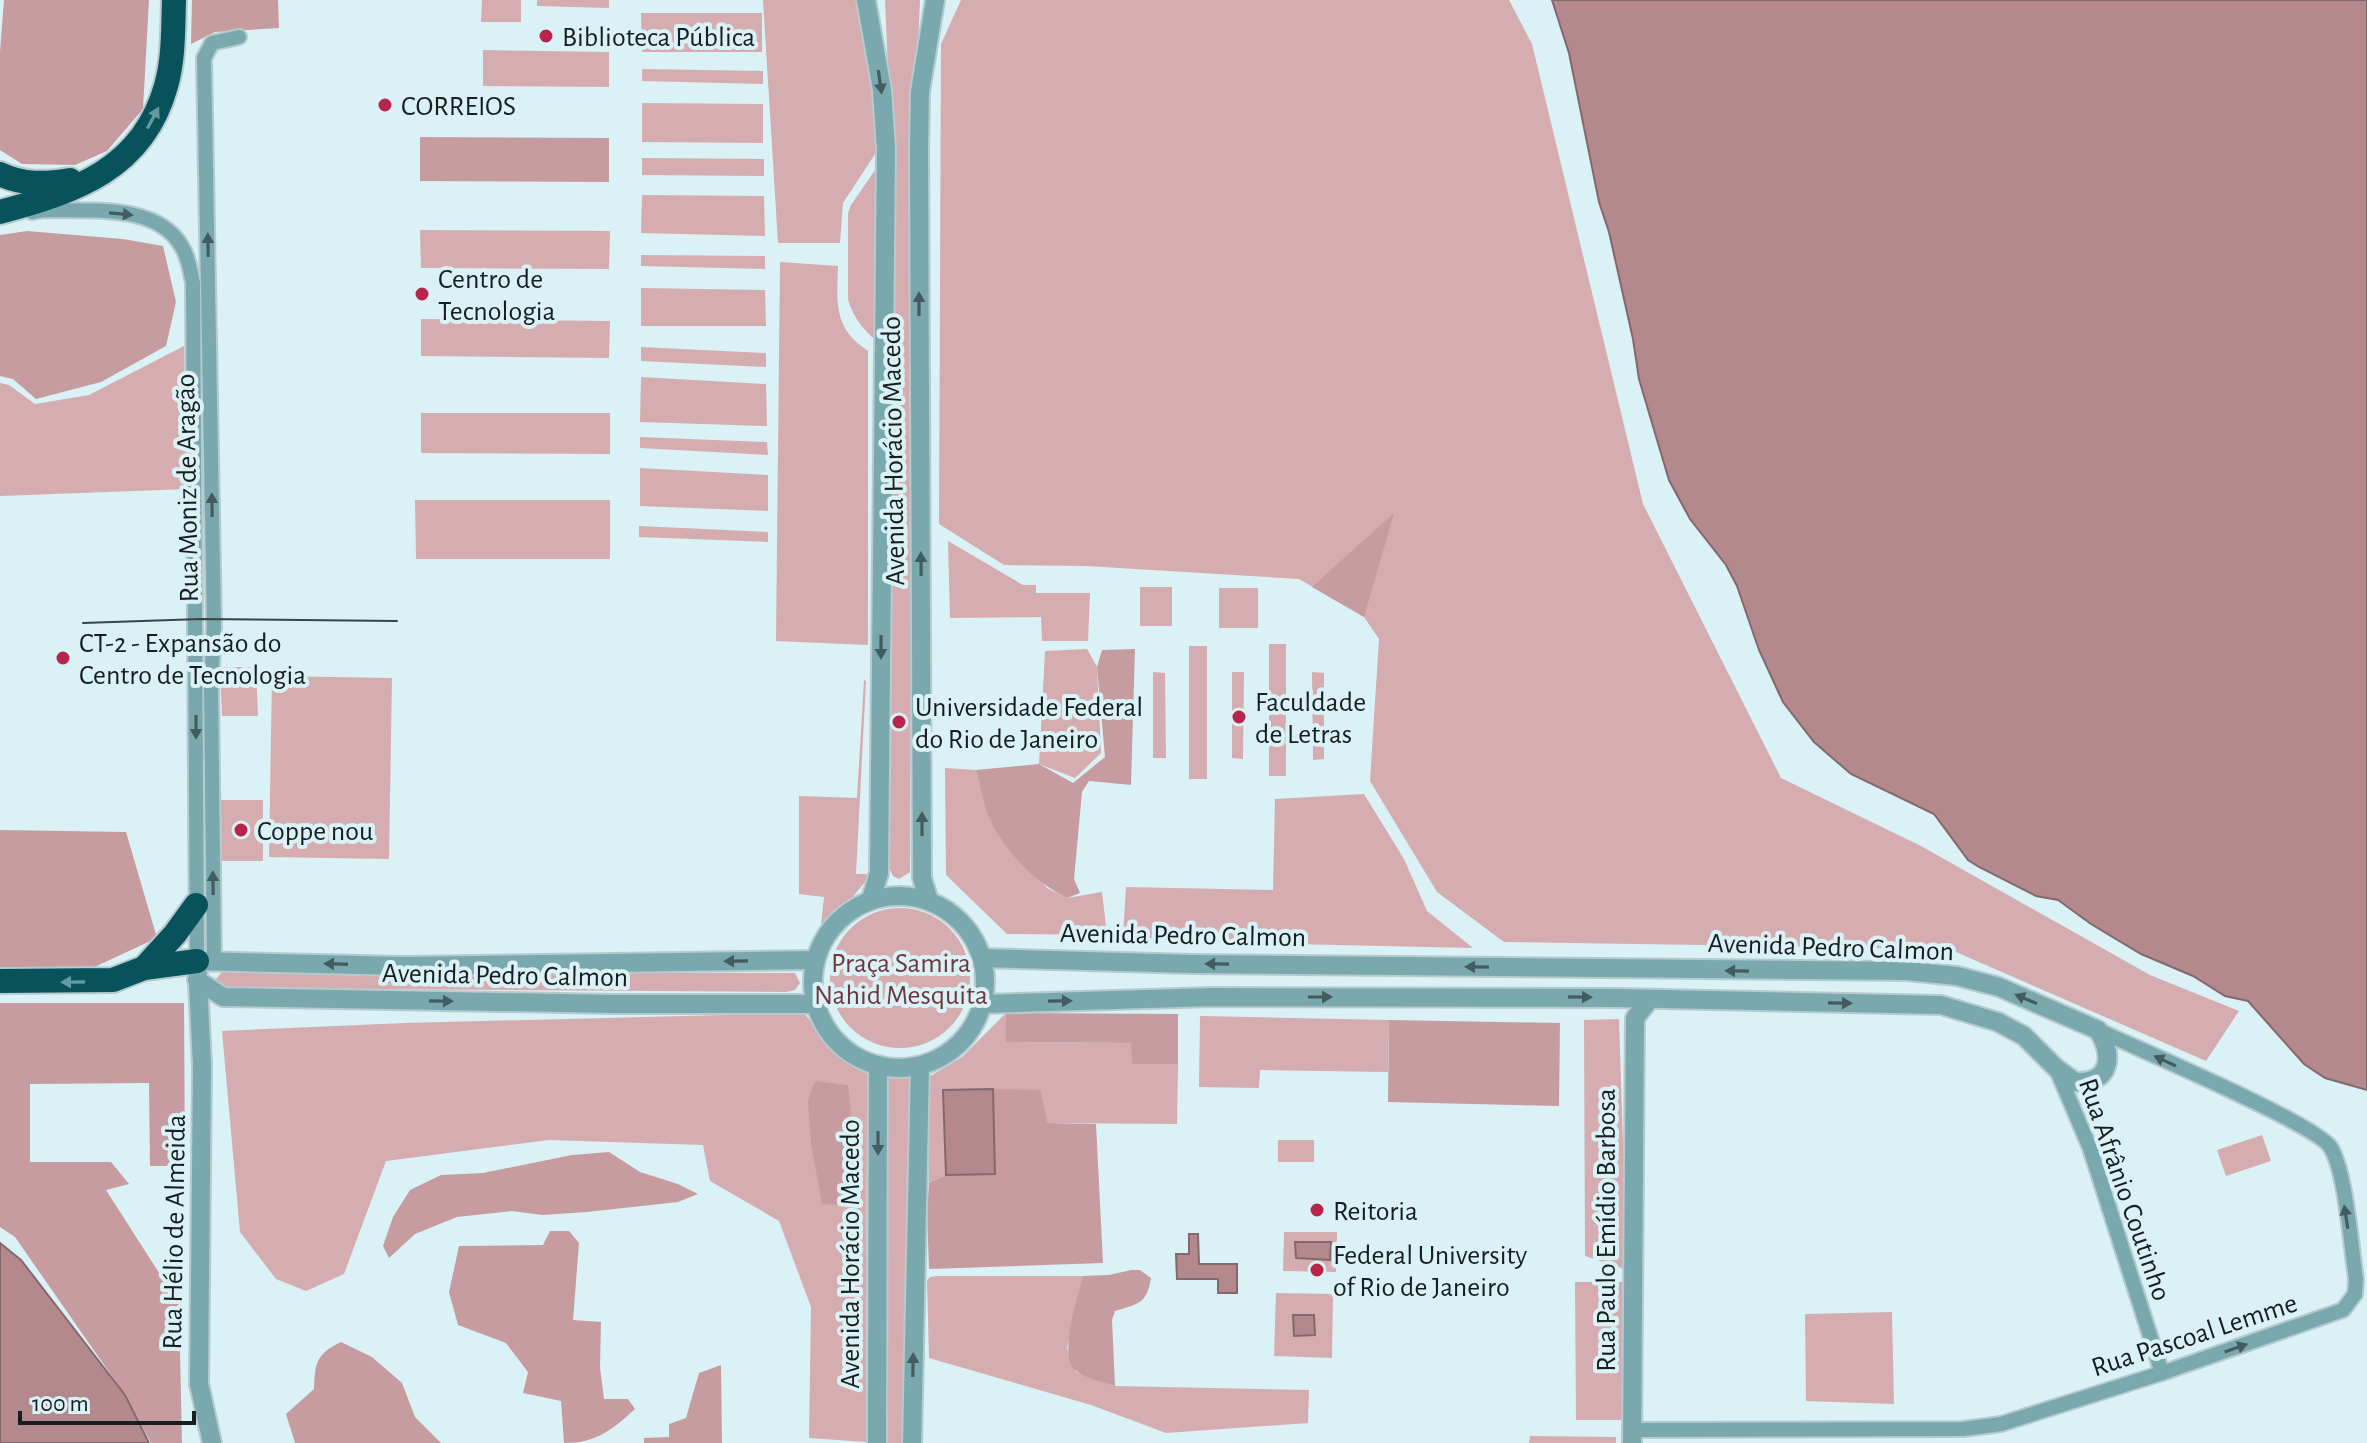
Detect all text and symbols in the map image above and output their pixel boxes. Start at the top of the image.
place label: Biblioteca Pública [562,24,755,52]
marker: Biblioteca Pública [537,27,555,45]
one-way arrow [874,70,887,95]
place label: CORREIOS [401,93,516,121]
marker: CORREIOS [376,96,394,114]
one-way arrow [145,107,159,129]
one-way arrow [109,208,134,221]
one-way arrow [201,232,214,257]
place label: Centro de Tecnologia [438,266,556,326]
marker: Centro de Tecnologia [413,285,431,303]
one-way arrow [913,291,925,316]
street label: Avenida Horácio Macedo [878,316,910,586]
street label: Rua Moniz de Aragão [172,373,204,603]
one-way arrow [206,492,218,517]
one-way arrow [915,551,928,576]
place label: CT-2 - Expansão do Centro de Tecnologia [79,630,306,690]
one-way arrow [875,635,887,660]
marker: CT-2 - Expansão do Centro de Tecnologia [54,649,72,667]
place label: Faculdade de Letras [1255,689,1366,749]
place label: Universidade Federal do Rio de Janeiro [915,694,1143,754]
marker: Faculdade de Letras [1230,708,1248,726]
marker: Universidade Federal do Rio de Janeiro [890,713,908,731]
one-way arrow [190,715,202,740]
one-way arrow [916,811,928,836]
place label: Coppe nou [257,818,373,846]
marker: Coppe nou [232,821,250,839]
one-way arrow [207,870,219,895]
street label: Avenida Pedro Calmon [1060,920,1306,952]
street label: Avenida Pedro Calmon [1707,930,1954,966]
park label: Praça Samira Nahid Mesquita [814,950,988,1010]
one-way arrow [723,955,748,968]
one-way arrow [323,958,348,971]
one-way arrow [1204,958,1229,970]
street label: Avenida Pedro Calmon [382,960,628,992]
one-way arrow [1464,961,1489,974]
one-way arrow [1724,964,1749,977]
one-way arrow [60,976,85,988]
one-way arrow [1308,991,1333,1003]
one-way arrow [1568,991,1593,1004]
one-way arrow [2014,992,2038,1006]
one-way arrow [429,994,454,1007]
one-way arrow [1048,994,1073,1007]
one-way arrow [1828,997,1853,1009]
one-way arrow [2153,1054,2176,1068]
street label: Rua Afrânio Coutinho [2073,1075,2175,1304]
street label: Rua Paulo Emídio Barbosa [1593,1088,1621,1372]
street label: Rua Hélio de Almeida [159,1114,191,1350]
street label: Avenida Horácio Macedo [837,1119,865,1389]
one-way arrow [871,1131,884,1156]
place label: Reitoria [1333,1198,1418,1226]
marker: Reitoria [1308,1201,1326,1219]
one-way arrow [2339,1204,2352,1229]
place label: Federal University of Rio de Janeiro [1333,1242,1527,1302]
marker: Federal University of Rio de Janeiro [1308,1261,1326,1279]
street label: Rua Pascoal Lemme [2088,1289,2301,1382]
one-way arrow [2224,1342,2248,1354]
one-way arrow [907,1352,920,1377]
scale bar [20,1375,194,1425]
text: 100 m [32,1392,89,1416]

